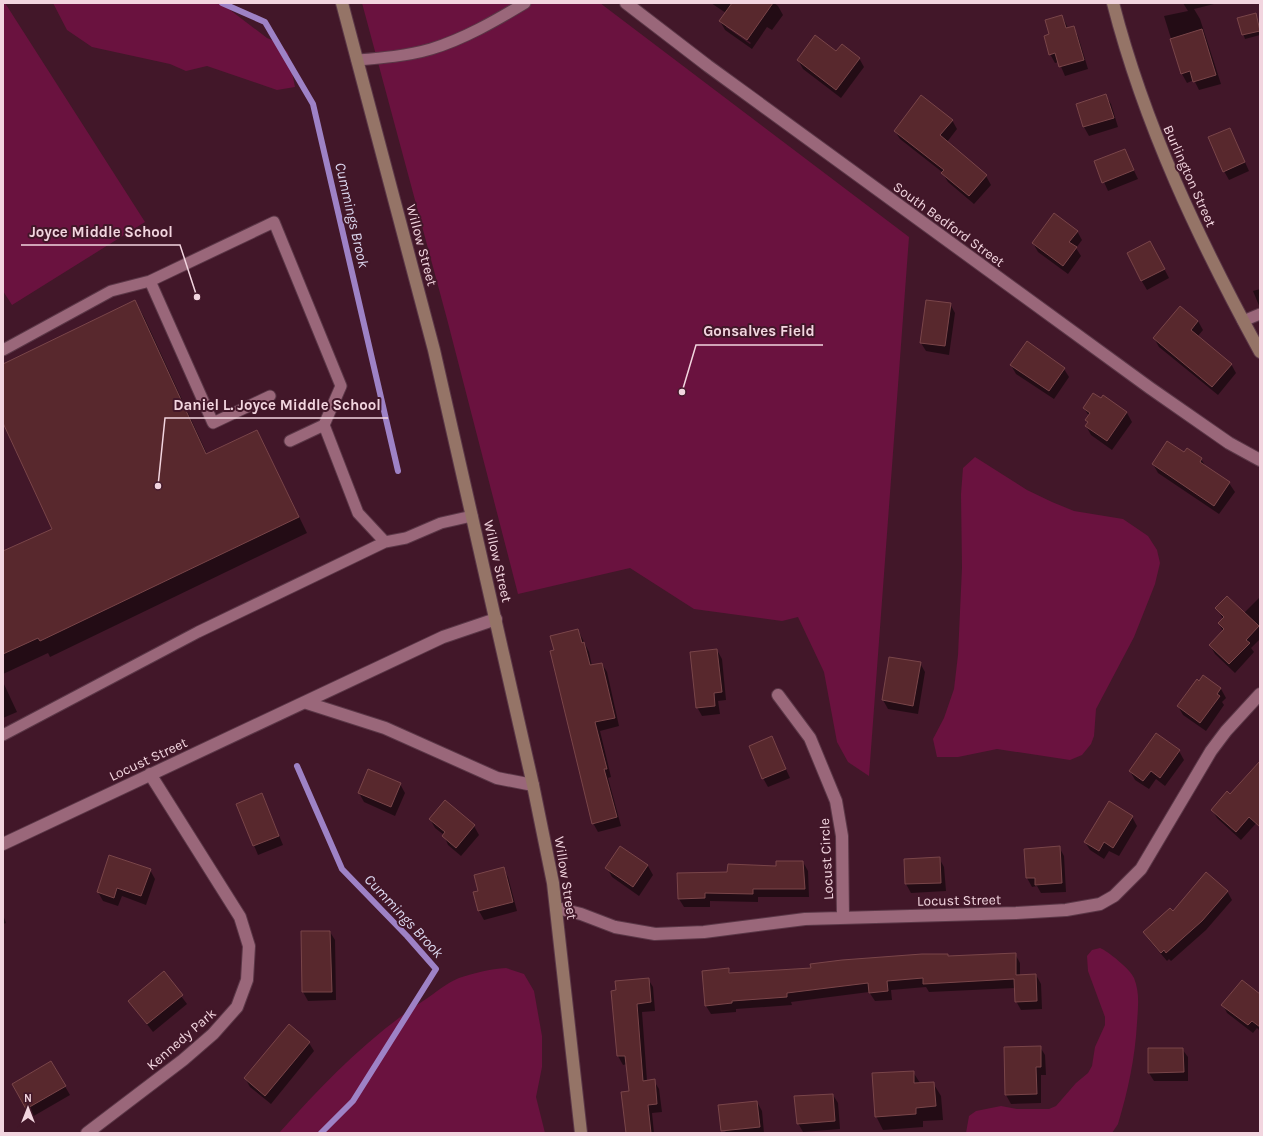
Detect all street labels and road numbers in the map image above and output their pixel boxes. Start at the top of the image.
street label: Burlington Street [1159,123,1220,230]
street label: South Bedford Street [890,178,1008,270]
street label: Willow Street [402,202,441,288]
street label: Willow Street [480,518,515,604]
street label: Locust Street [106,734,190,785]
street label: Locust Circle [816,818,837,900]
street label: Willow Street [551,835,580,921]
street label: Locust Street [917,891,1001,910]
street label: Kennedy Park [143,1005,220,1074]

